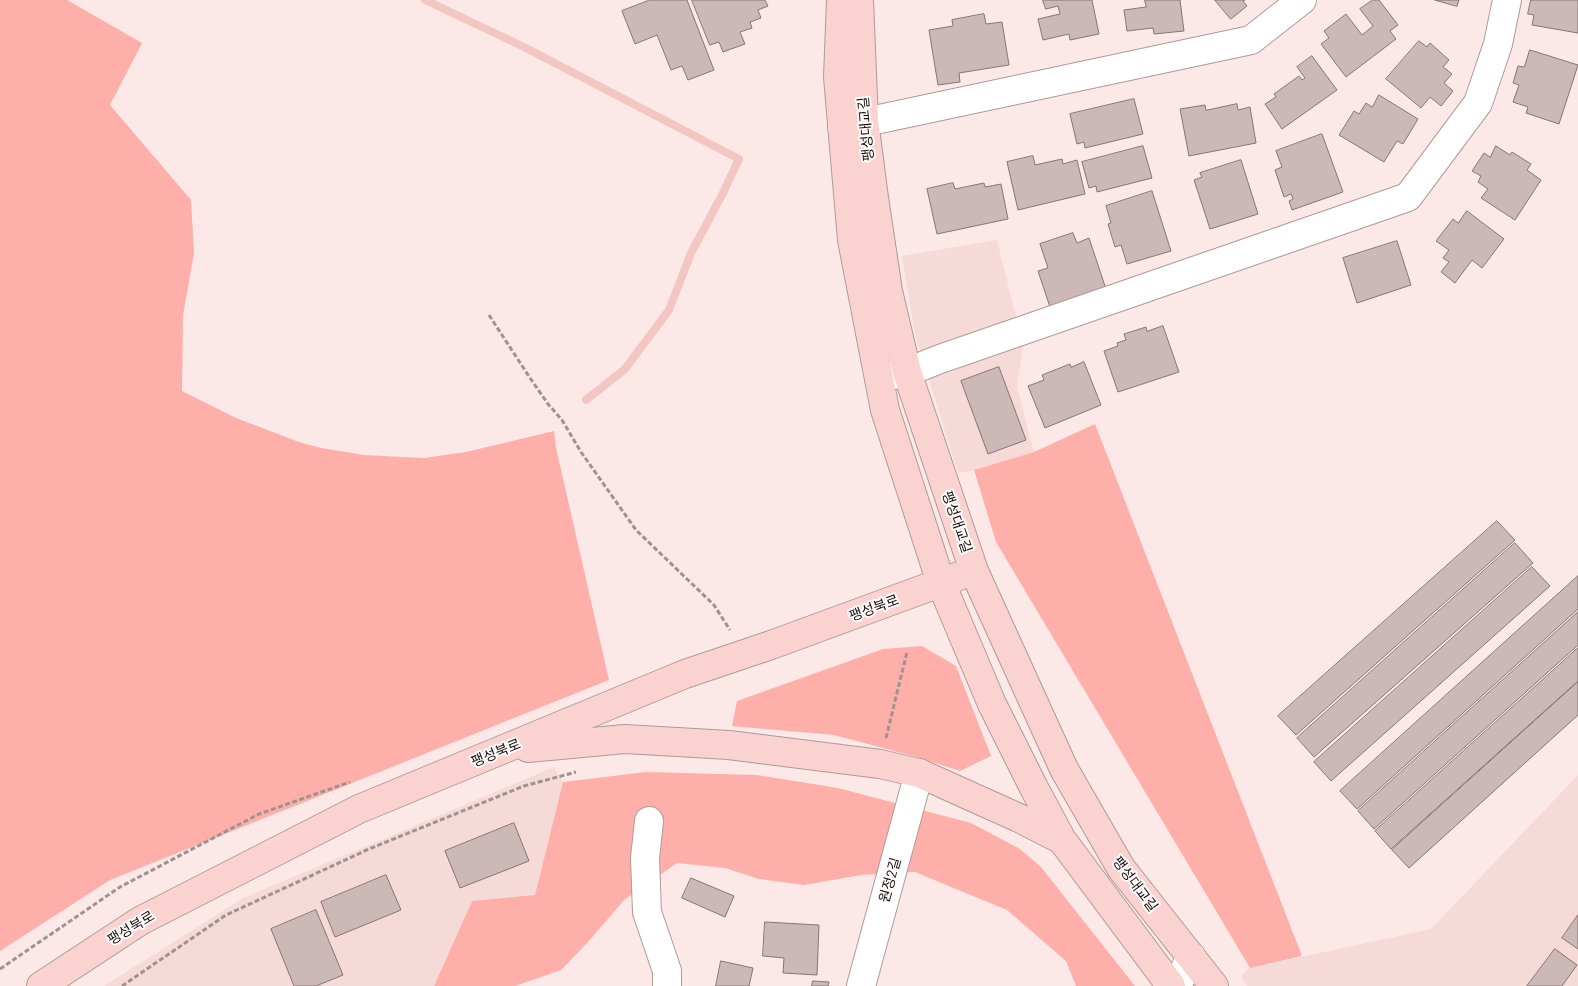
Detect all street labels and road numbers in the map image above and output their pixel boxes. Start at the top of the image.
street label: 팽성대교길 [855,96,877,162]
street label: 팽성대교길 [939,489,975,555]
street label: 팽성북로 [847,591,901,625]
street label: 팽성북로 [469,736,523,770]
street label: 팽성대교길 [1109,853,1161,915]
street label: 원정2길 [876,856,904,904]
street label: 팽성북로 [105,908,157,948]

